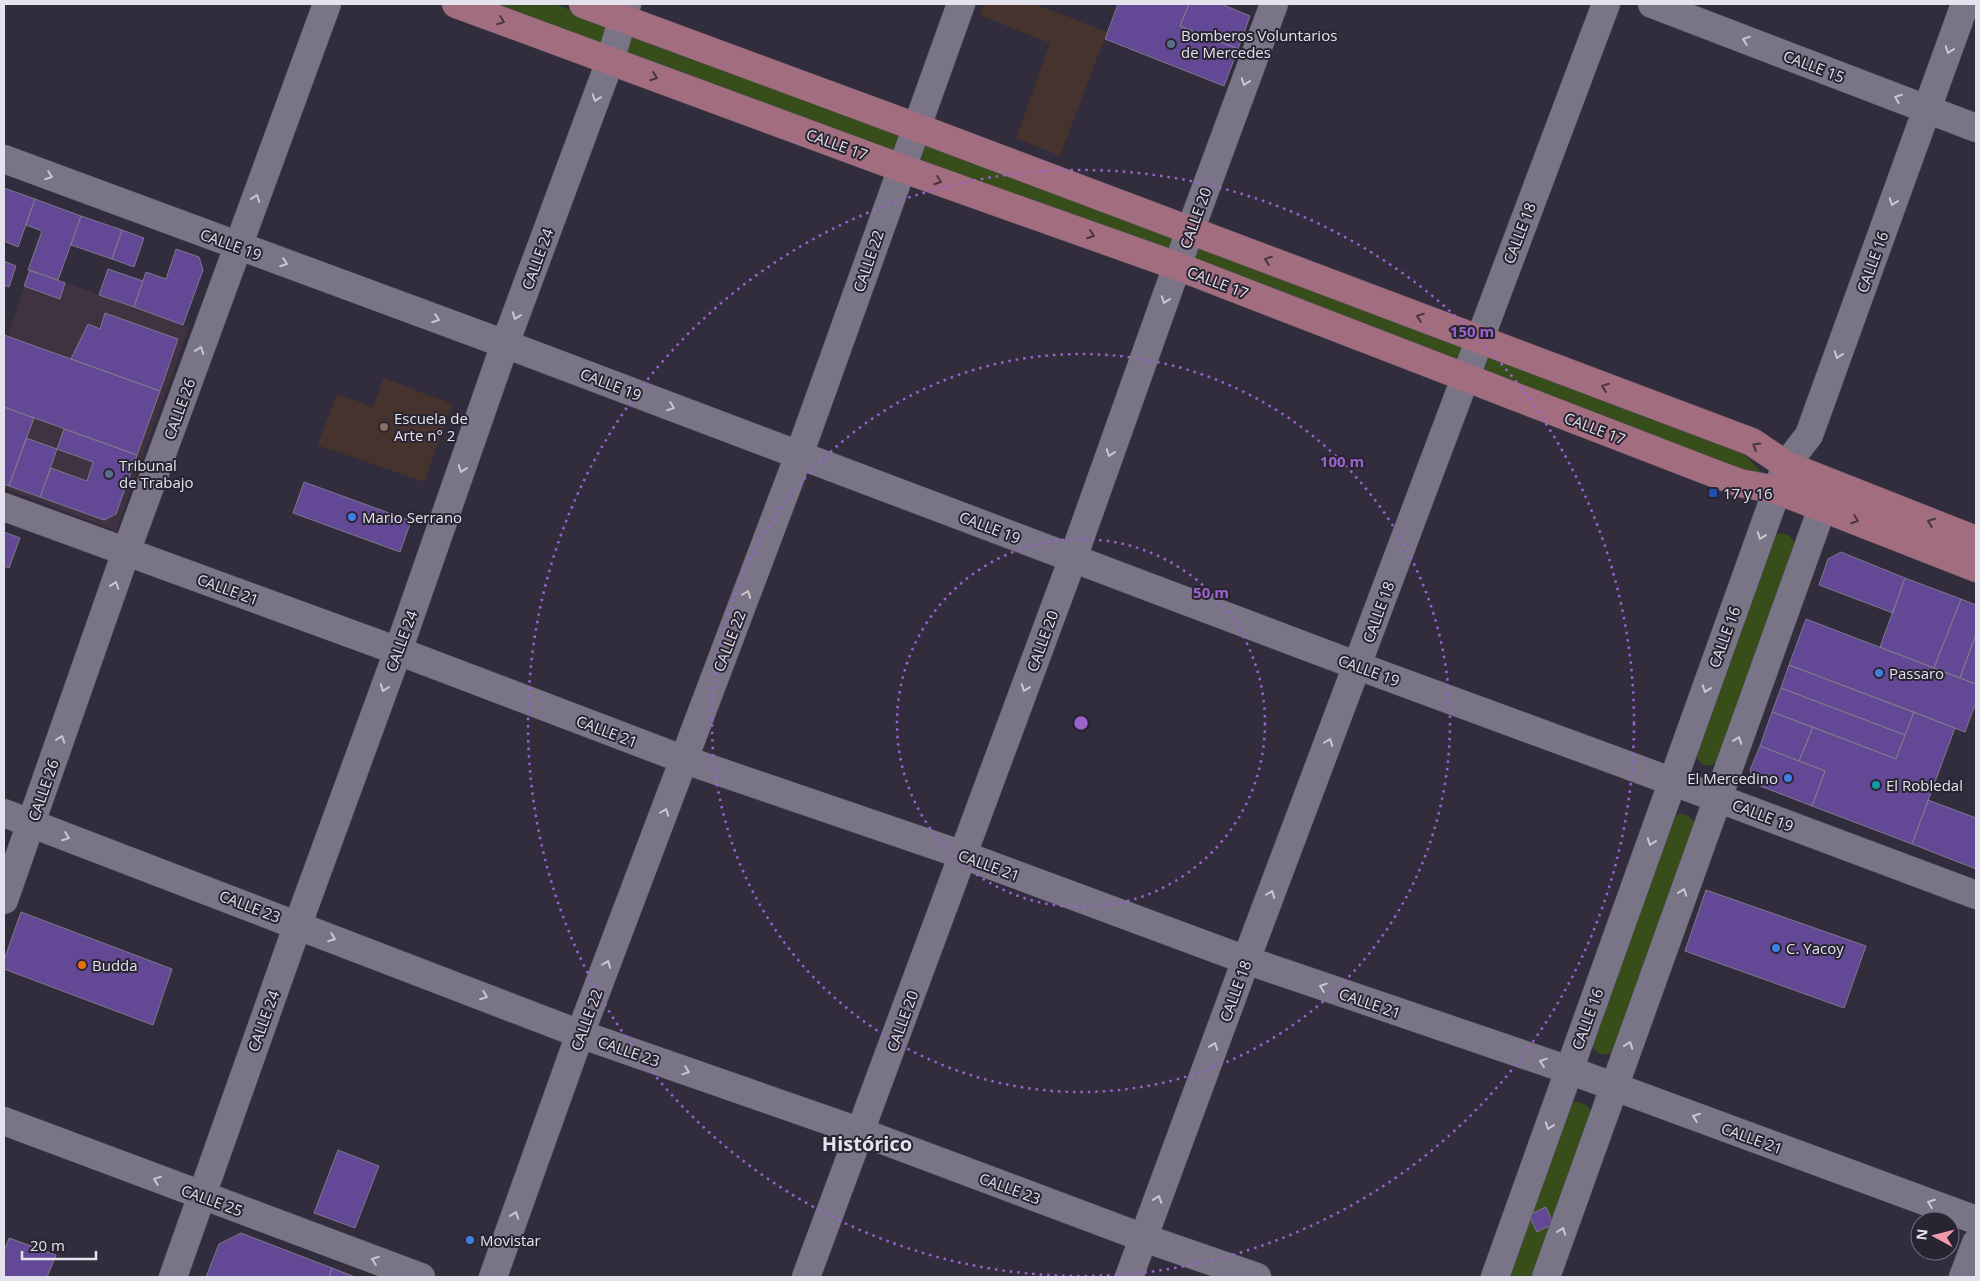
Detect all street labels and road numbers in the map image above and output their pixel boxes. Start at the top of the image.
street label: CALLE 15 [1781,45,1847,87]
street label: CALLE 17 [804,124,870,164]
street label: CALLE 20 [1175,185,1215,251]
street label: CALLE 18 [1498,200,1540,266]
street label: CALLE 19 [198,224,264,264]
street label: CALLE 24 [517,225,557,292]
street label: CALLE 22 [848,227,888,295]
street label: CALLE 16 [1852,229,1892,295]
street label: CALLE 17 [1185,261,1251,303]
street label: CALLE 19 [578,363,644,405]
street label: CALLE 26 [159,376,199,442]
street label: CALLE 17 [1562,407,1628,449]
street label: CALLE 19 [957,506,1023,548]
street label: CALLE 21 [195,569,261,609]
street label: CALLE 18 [1358,579,1398,645]
street label: CALLE 16 [1704,604,1744,670]
street label: CALLE 24 [381,607,421,674]
street label: CALLE 22 [708,608,750,674]
street label: CALLE 20 [1022,608,1062,674]
street label: CALLE 19 [1336,650,1402,690]
street label: CALLE 21 [574,710,640,752]
street label: CALLE 26 [23,756,63,824]
street label: CALLE 19 [1730,794,1796,836]
street label: CALLE 21 [956,845,1022,885]
street label: CALLE 23 [217,885,283,927]
street label: CALLE 18 [1215,958,1255,1024]
street label: CALLE 21 [1336,983,1404,1023]
street label: CALLE 16 [1567,986,1607,1052]
street label: CALLE 24 [243,987,283,1054]
street label: CALLE 22 [566,987,606,1053]
street label: CALLE 20 [882,988,922,1054]
street label: CALLE 23 [595,1031,663,1071]
street label: CALLE 21 [1719,1118,1785,1158]
street label: CALLE 23 [977,1168,1043,1208]
street label: CALLE 25 [179,1180,245,1220]

